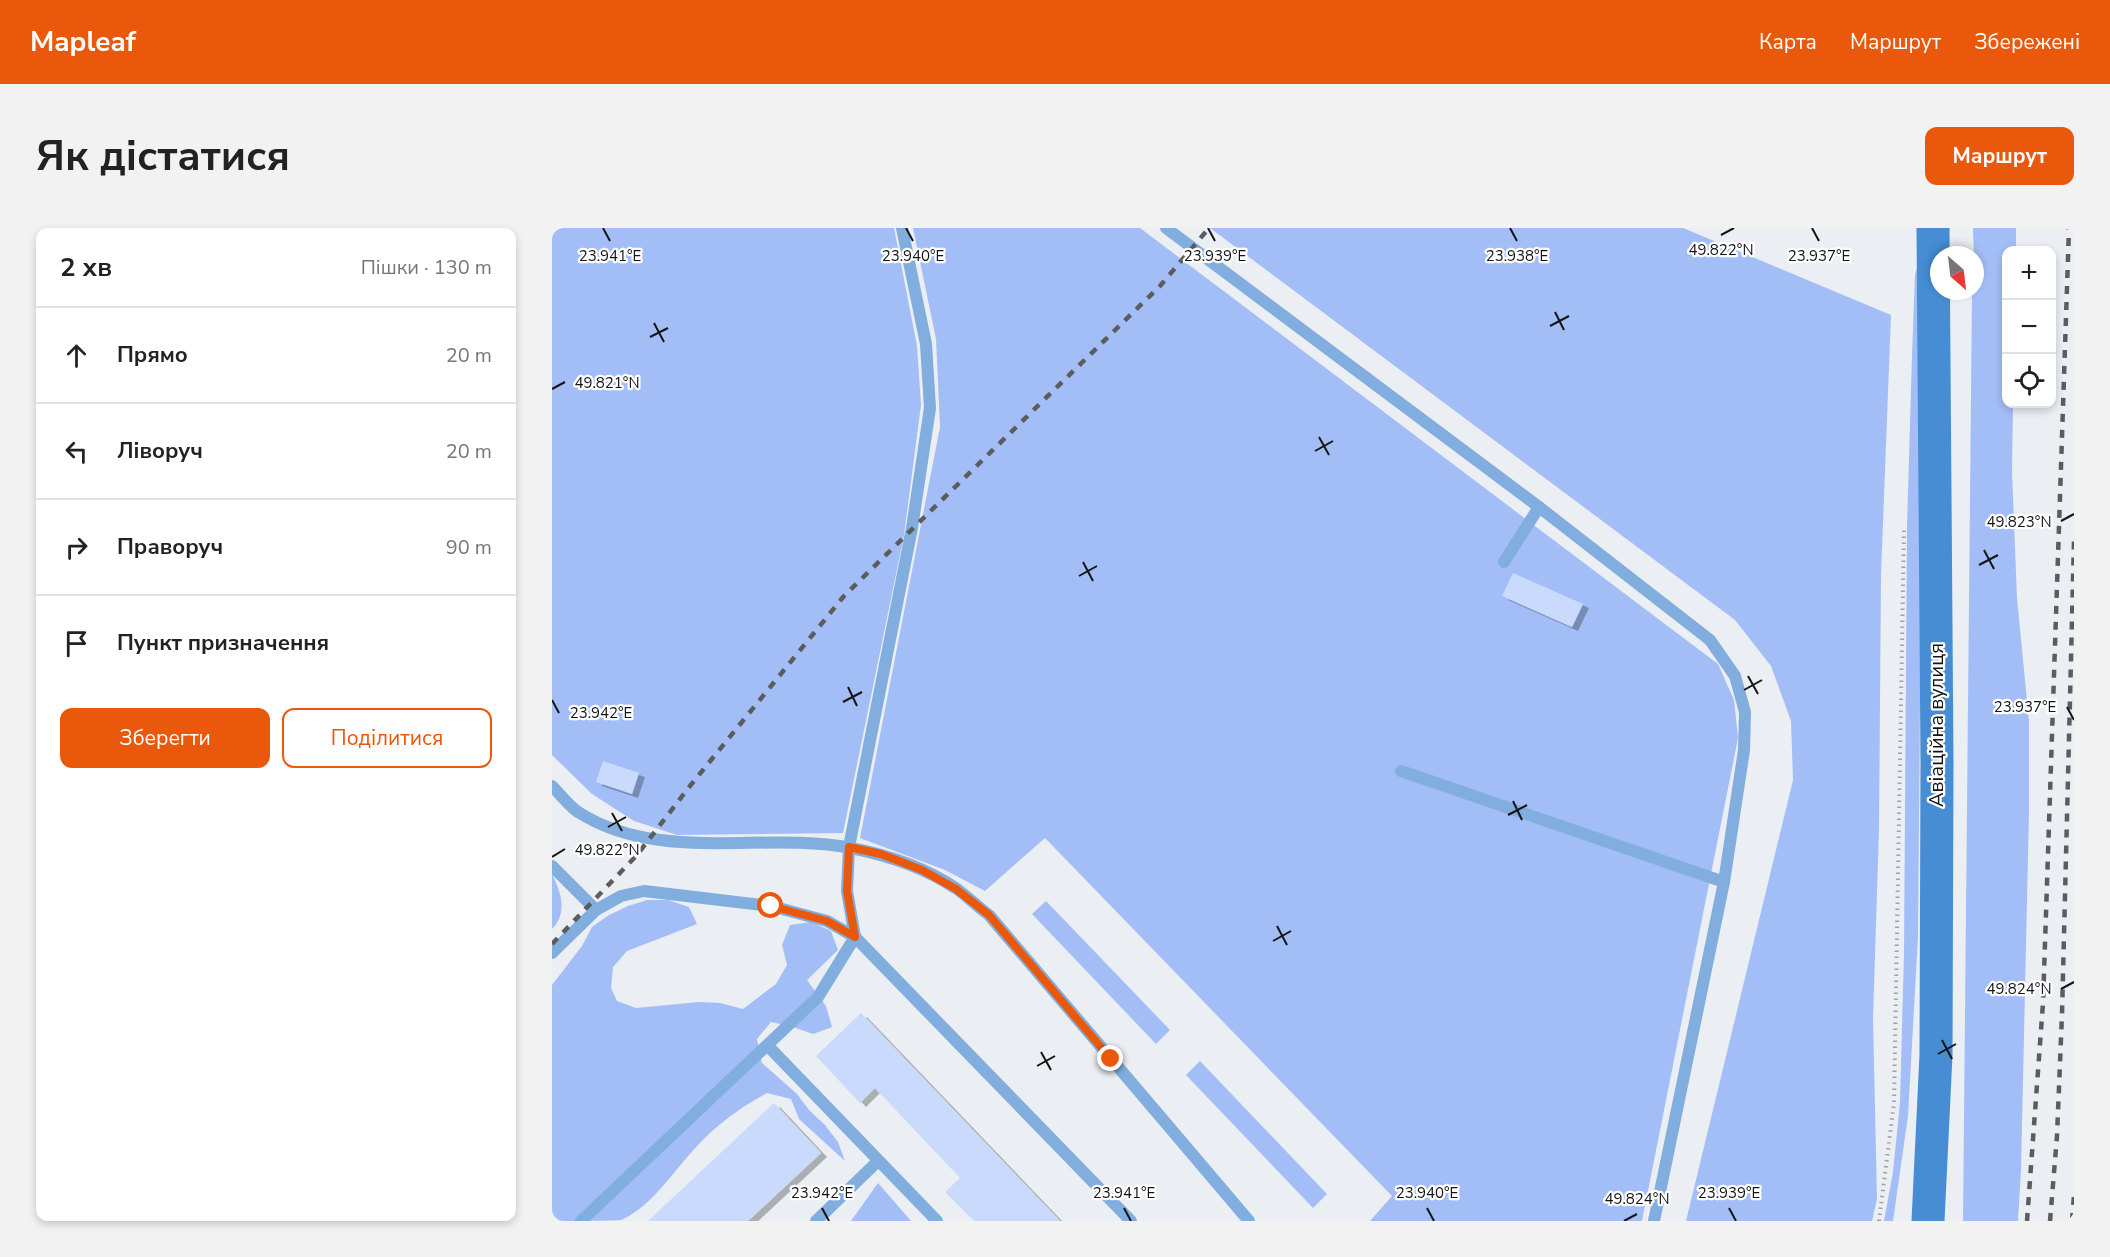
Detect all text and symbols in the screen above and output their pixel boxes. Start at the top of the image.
text: Mapleaf [30,23,136,61]
text: Карта [1759,28,1817,56]
text: Маршрут [1850,28,1941,56]
text: Збережені [1974,28,2080,56]
button: Маршрут [1925,127,2074,185]
text: Як дістатися [36,128,290,185]
text: 49.822°N [1688,240,1754,260]
text: 23.941°E [579,246,641,266]
text: 23.940°E [882,246,944,266]
text: 23.939°E [1184,246,1246,266]
text: 23.938°E [1486,246,1548,266]
text: 23.937°E [1788,246,1850,266]
north arrow [1930,246,1984,300]
map controls [2002,246,2056,408]
button: + [2002,246,2056,300]
text: 2 хв [60,250,112,285]
text: Пішки · 130 m [361,254,492,281]
button: − [2002,300,2056,354]
icon: ahead [60,339,93,372]
text: Прямо [117,340,188,370]
text: 20 m [446,342,492,369]
button: locate [2002,354,2056,408]
text: 49.821°N [574,373,640,393]
icon: left [60,435,93,468]
text: Ліворуч [117,436,203,466]
text: 20 m [446,438,492,465]
text: 49.823°N [1986,512,2052,532]
icon: right [60,531,93,564]
text: Праворуч [117,532,223,562]
text: 90 m [446,534,492,561]
icon: arrive [60,627,93,660]
text: Пункт призначення [117,628,329,658]
street label: Авіаційна вулиця [1923,643,1950,807]
text: 23.937°E [1994,697,2056,717]
text: 23.942°E [570,703,632,723]
button: Зберегти [60,708,270,768]
button: Поділитися [282,708,492,768]
text: 49.822°N [574,840,640,860]
route start [757,892,783,918]
text: 49.824°N [1986,979,2052,999]
route end [1097,1045,1123,1071]
text: 23.942°E [791,1183,853,1203]
text: 23.941°E [1093,1183,1155,1203]
text: 23.940°E [1396,1183,1458,1203]
text: 23.939°E [1698,1183,1760,1203]
text: 49.824°N [1604,1189,1670,1209]

